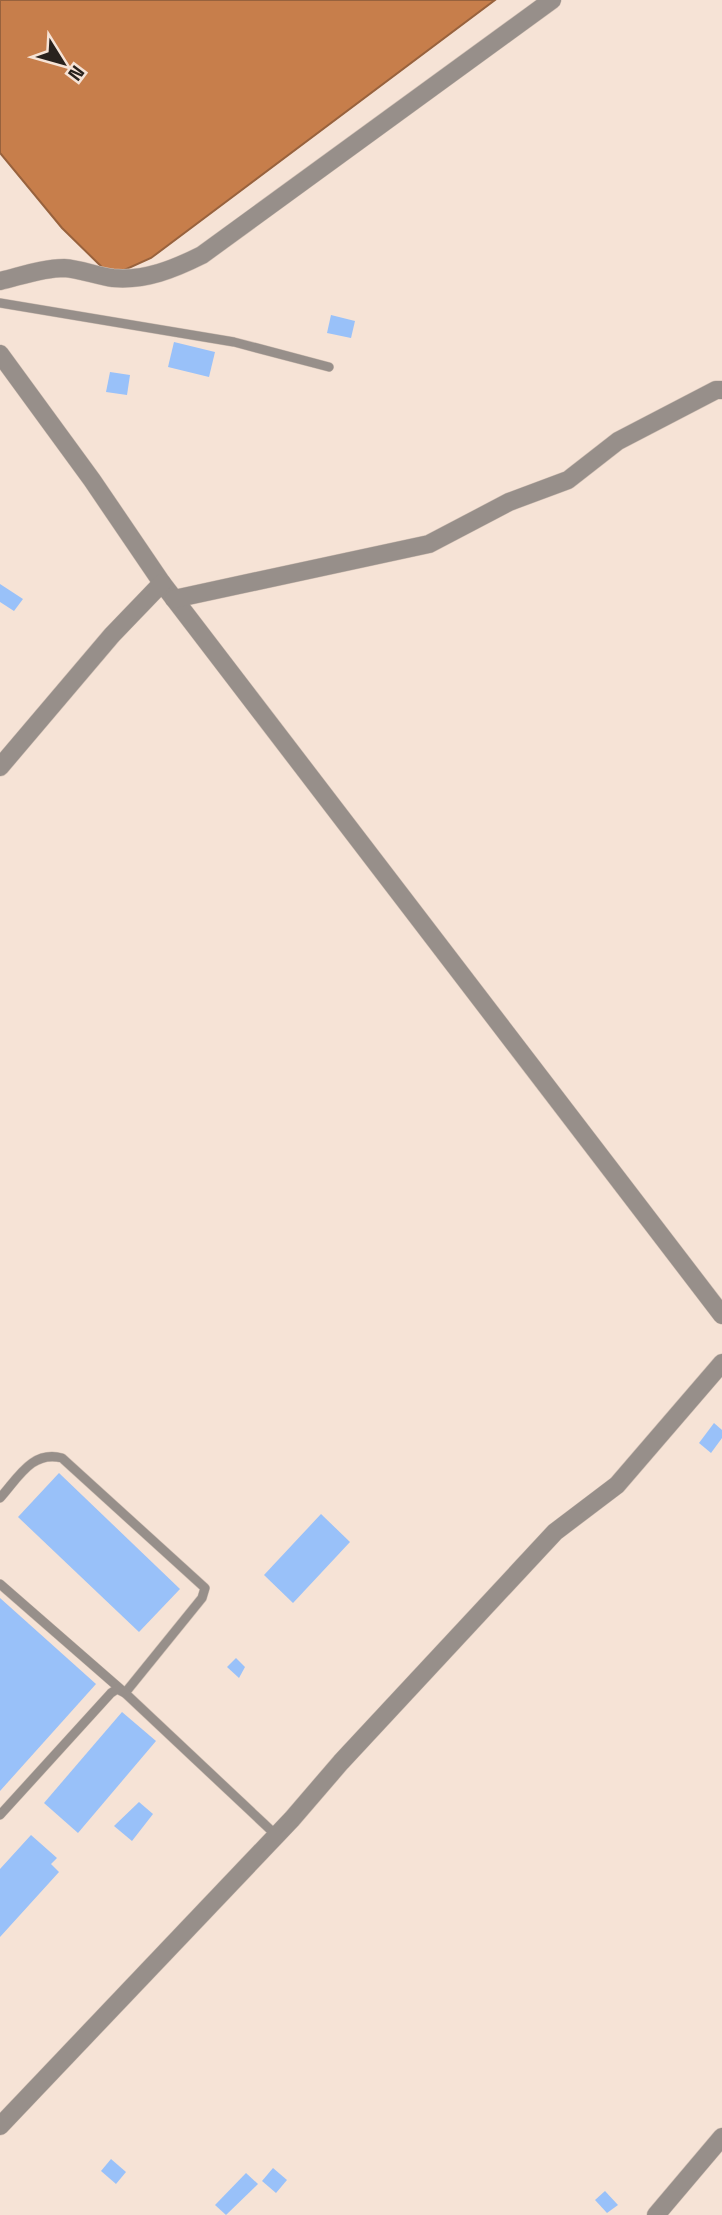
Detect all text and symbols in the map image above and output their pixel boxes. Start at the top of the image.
north arrow [28,28,98,98]
text: N [62,60,90,86]

